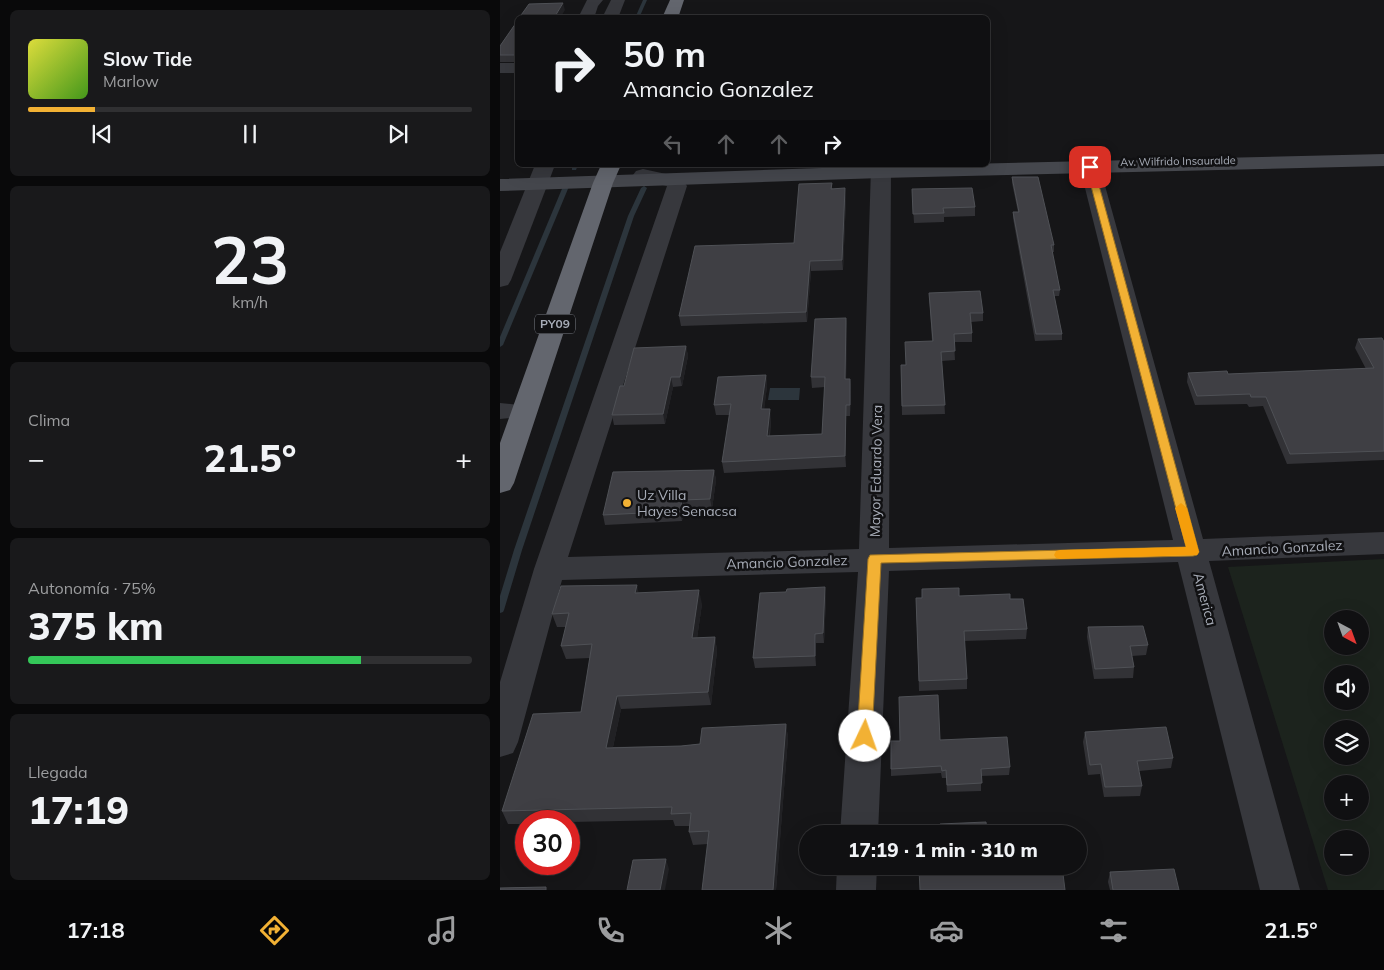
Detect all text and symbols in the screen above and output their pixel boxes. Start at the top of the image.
text: 50 m [623,32,706,76]
icon: right [540,35,605,100]
text: Slow Tide [103,47,192,71]
text: Marlow [103,71,159,91]
text: Amancio Gonzalez [623,75,814,103]
icon: previous [88,120,116,148]
icon: pause [236,120,264,148]
icon: next [384,120,412,148]
icon: left [659,130,687,158]
icon: ahead [712,130,740,158]
icon: ahead [765,130,793,158]
icon: right [818,130,846,158]
pin [1069,146,1111,188]
icon: arrive [1076,153,1104,181]
street label: Av. Wilfrido Insauralde [1120,153,1236,169]
text: 23 [211,219,289,300]
text: km/h [232,292,268,312]
road number: PY09 [535,314,575,334]
street label: Mayor Eduardo Vera [866,405,886,537]
text: Clima [28,410,70,430]
text: 21.5° [204,434,296,482]
text: − [28,441,45,476]
text: + [455,441,472,476]
place label: Uz Villa Hayes Senacsa [637,486,737,520]
marker: Uz Villa Hayes Senacsa [621,497,633,509]
street label: Amancio Gonzalez [1221,536,1343,560]
street label: Amancio Gonzalez [726,551,848,573]
street label: America [1189,571,1221,627]
text: Autonomía · 75% [28,578,156,598]
text: 375 km [28,602,164,650]
north arrow [1324,610,1369,655]
map controls [1324,610,1369,875]
button: sound [1324,665,1369,710]
position arrow [838,709,890,761]
button: layers [1324,720,1369,765]
text: Llegada [28,762,88,782]
button: + [1324,775,1369,820]
text: 17:19 [28,786,129,834]
speed limit sign: 30 [515,810,580,875]
button: − [1324,830,1369,875]
text: 17:19 · 1 min · 310 m [848,838,1038,862]
icon: directions [257,913,292,948]
icon: music [425,913,460,948]
icon: phone [593,913,628,948]
icon: climate [761,913,796,948]
icon: car [929,913,964,948]
icon: filters [1096,913,1131,948]
text: 17:18 [66,916,125,944]
text: 21.5° [1264,916,1318,944]

